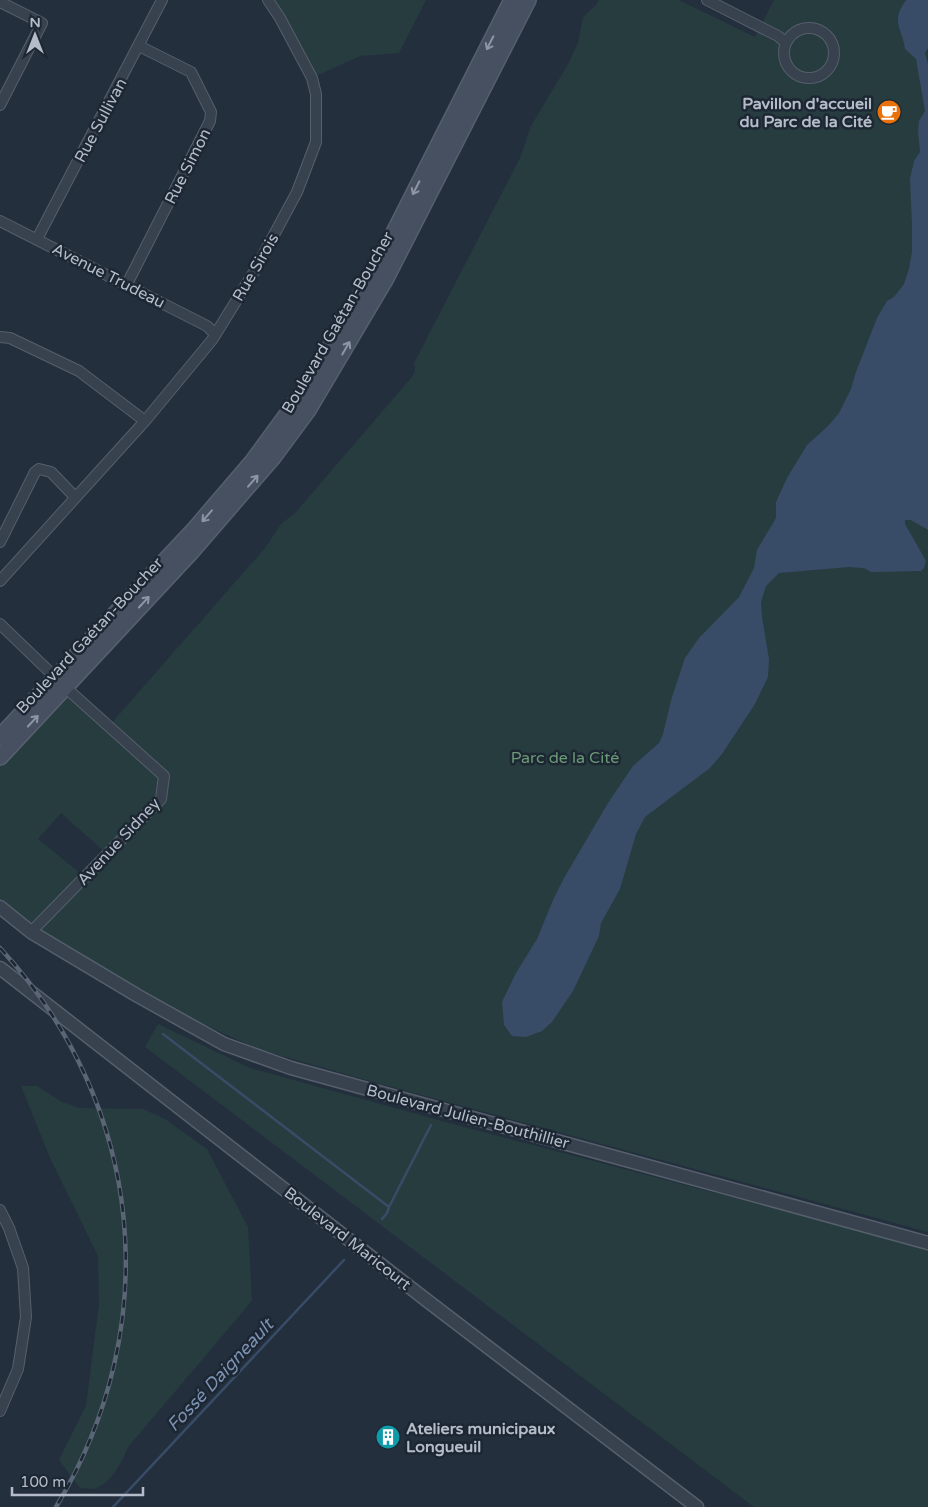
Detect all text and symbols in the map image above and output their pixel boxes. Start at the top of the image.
north arrow [10,10,60,60]
text: N [29,14,41,31]
one-way arrow [485,36,495,51]
street label: Rue Sullivan [70,75,132,166]
place label: Pavillon d'accueil du Parc de la Cité [739,94,872,132]
cafe icon: Pavillon d'accueil du Parc de la Cité [876,99,902,125]
street label: Rue Simon [160,125,215,208]
one-way arrow [411,181,421,196]
street label: Boulevard Gaétan-Boucher [278,227,399,417]
street label: Rue Sirois [228,230,283,305]
street label: Avenue Trudeau [49,239,168,313]
one-way arrow [341,342,351,356]
one-way arrow [247,475,258,488]
one-way arrow [201,509,212,522]
street label: Boulevard Gaétan-Boucher [12,553,168,718]
one-way arrow [138,596,150,609]
one-way arrow [27,714,39,727]
park label: Parc de la Cité [511,748,619,768]
street label: Avenue Sidney [73,793,165,890]
street label: Boulevard Julien-Bouthillier [364,1080,572,1154]
street label: Boulevard Maricourt [280,1183,415,1295]
water label: Fossé Daigneault [162,1313,279,1436]
place label: Ateliers municipaux Longueuil [406,1419,556,1457]
building icon: Ateliers municipaux Longueuil [375,1424,401,1450]
scale bar [12,1464,144,1496]
text: 100 m [20,1473,66,1491]

